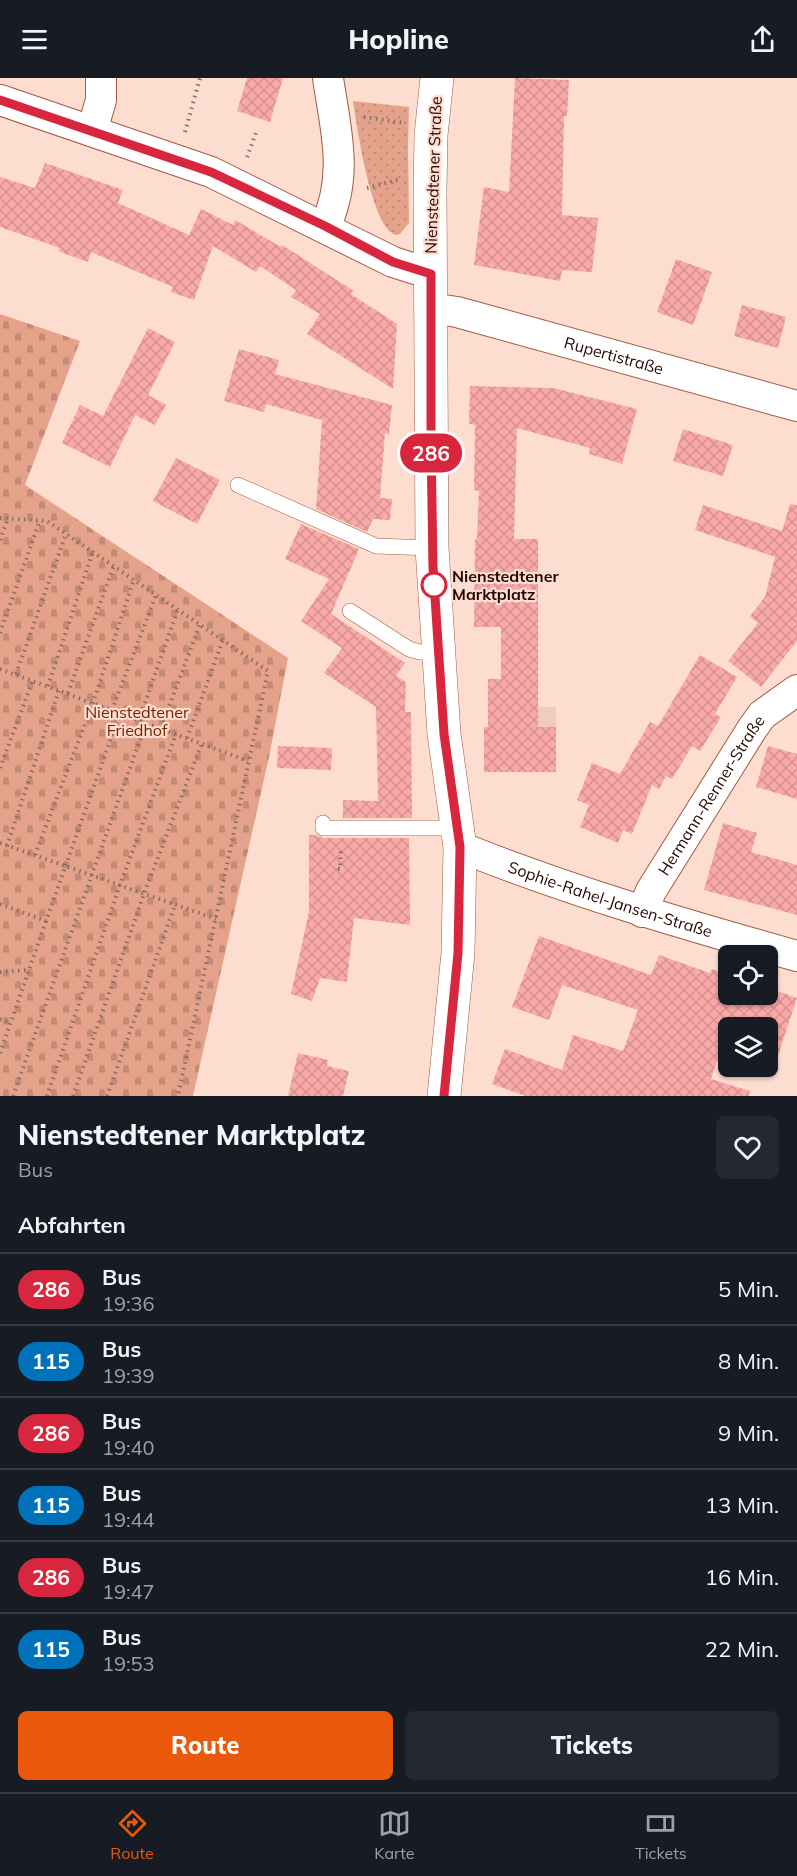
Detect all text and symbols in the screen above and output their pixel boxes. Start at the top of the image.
text: Hopline [348,22,449,56]
icon: menu [18,23,51,56]
icon: share [746,23,779,56]
street label: Nienstedtener Straße [420,96,446,254]
street label: Rupertistraße [562,332,666,379]
line badge: 286 [396,434,466,472]
text: 286 [412,440,450,466]
place label: Nienstedtener Marktplatz [452,566,559,604]
marker: Nienstedtener Marktplatz [421,572,447,598]
park label: Nienstedtener Friedhof [85,702,189,740]
street label: Hermann-Renner-Straße [653,711,769,879]
street label: Sophie-Rahel-Jansen-Straße [505,856,715,941]
map controls [718,945,778,1077]
button: locate [718,945,778,1005]
button: layers [718,1017,778,1077]
button: heart [716,1116,779,1179]
text: Nienstedtener Marktplatz [18,1117,365,1152]
text: Bus [18,1157,53,1182]
text: Abfahrten [18,1211,126,1239]
text: Bus [102,1263,141,1291]
text: 5 Min. [718,1275,779,1303]
text: 286 [32,1276,70,1302]
text: 19:36 [102,1291,155,1316]
text: Bus [102,1335,141,1363]
text: 8 Min. [718,1347,779,1375]
text: 115 [32,1348,70,1374]
text: 19:39 [102,1363,155,1388]
text: Bus [102,1407,141,1435]
text: 9 Min. [718,1419,779,1447]
text: 286 [32,1420,70,1446]
text: 19:40 [102,1435,155,1460]
text: Bus [102,1479,141,1507]
text: 13 Min. [705,1491,779,1519]
text: 115 [32,1492,70,1518]
text: 19:44 [102,1507,155,1532]
text: Bus [102,1551,141,1579]
text: 16 Min. [705,1563,779,1591]
text: 286 [32,1564,70,1590]
text: 19:47 [102,1579,155,1604]
text: Bus [102,1623,141,1651]
text: 22 Min. [705,1635,779,1663]
text: 115 [32,1636,70,1662]
text: 19:53 [102,1651,155,1676]
button: Route [18,1711,393,1780]
button: Tickets [405,1711,779,1780]
tab: Route [110,1807,154,1863]
tab: Karte [374,1807,415,1863]
tab: Tickets [635,1807,687,1863]

